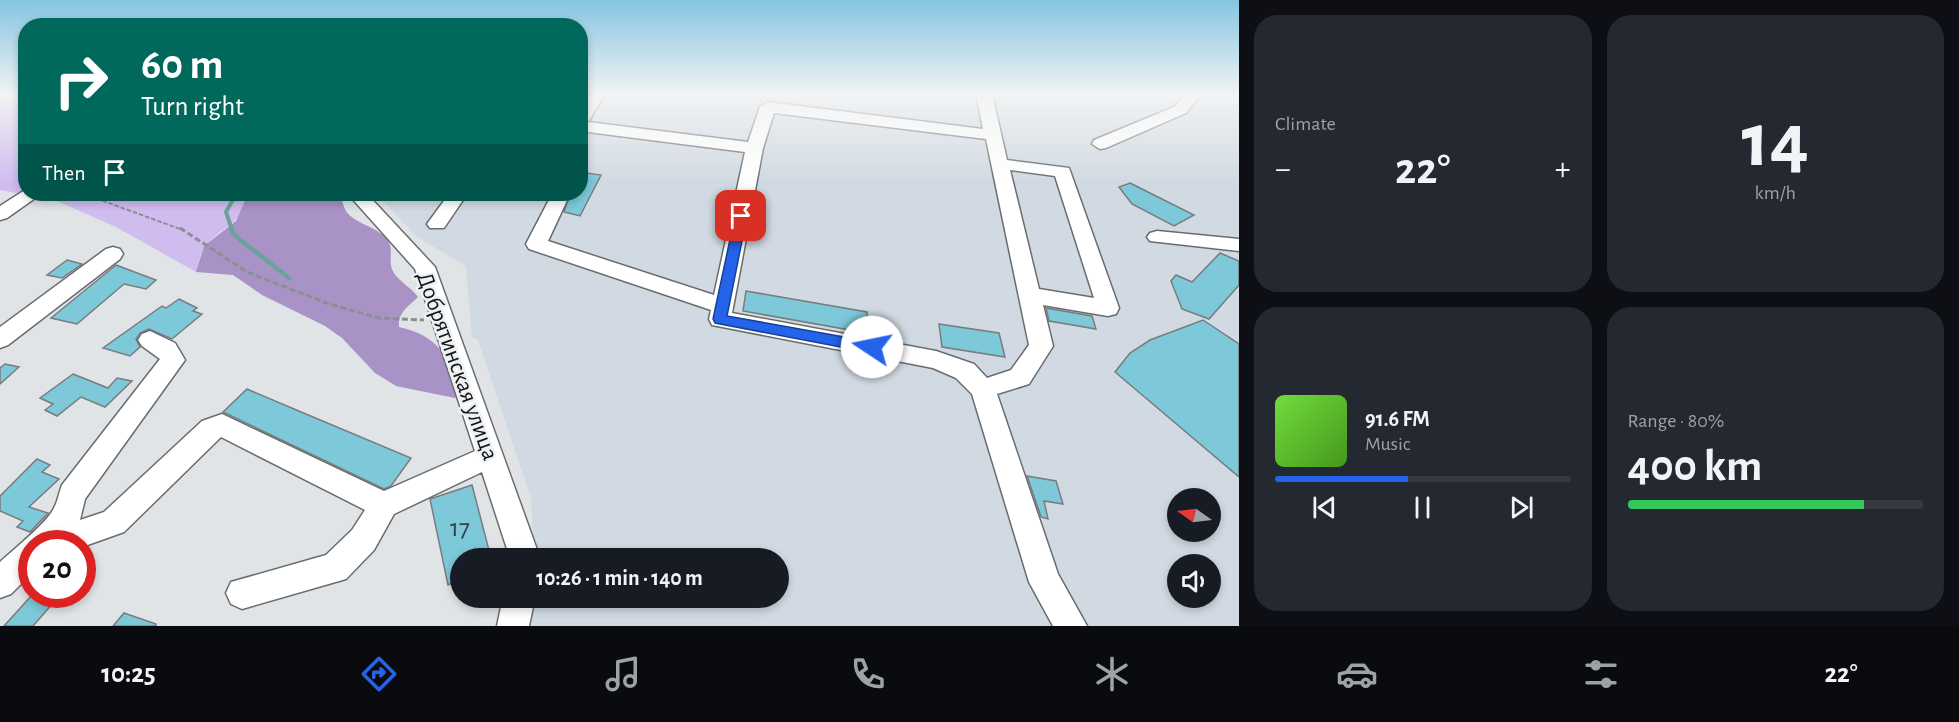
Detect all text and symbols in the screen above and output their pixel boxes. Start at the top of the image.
icon: right [42,42,120,120]
text: 60 m [141,44,223,86]
text: Turn right [141,93,244,120]
text: 14 [1742,103,1809,181]
text: Climate [1275,114,1336,134]
text: 22° [1395,147,1451,192]
text: − [1275,153,1291,186]
text: + [1555,153,1570,186]
icon: arrive [98,156,131,189]
text: Then [42,162,86,184]
text: km/h [1755,183,1796,203]
pin [715,190,766,241]
icon: arrive [724,199,757,232]
street label: Добрятинская улица [412,269,502,463]
position arrow [840,315,904,379]
text: 91.6 FM [1365,408,1430,430]
text: Range · 80% [1628,411,1724,431]
text: Music [1365,434,1411,454]
text: 400 km [1628,444,1762,489]
north arrow [1167,488,1221,542]
map controls [1167,488,1221,608]
icon: previous [1308,491,1341,524]
icon: pause [1406,491,1439,524]
icon: next [1505,491,1538,524]
house number: 17 [450,515,470,541]
speed limit sign: 20 [18,530,96,608]
button: sound [1167,554,1221,608]
text: 10:26 · 1 min · 140 m [536,567,703,589]
icon: directions [358,653,400,695]
icon: music [602,653,644,695]
icon: phone [847,653,889,695]
icon: climate [1091,653,1133,695]
icon: car [1336,653,1378,695]
icon: filters [1580,653,1622,695]
text: 10:25 [101,660,156,687]
text: 22° [1824,660,1858,687]

